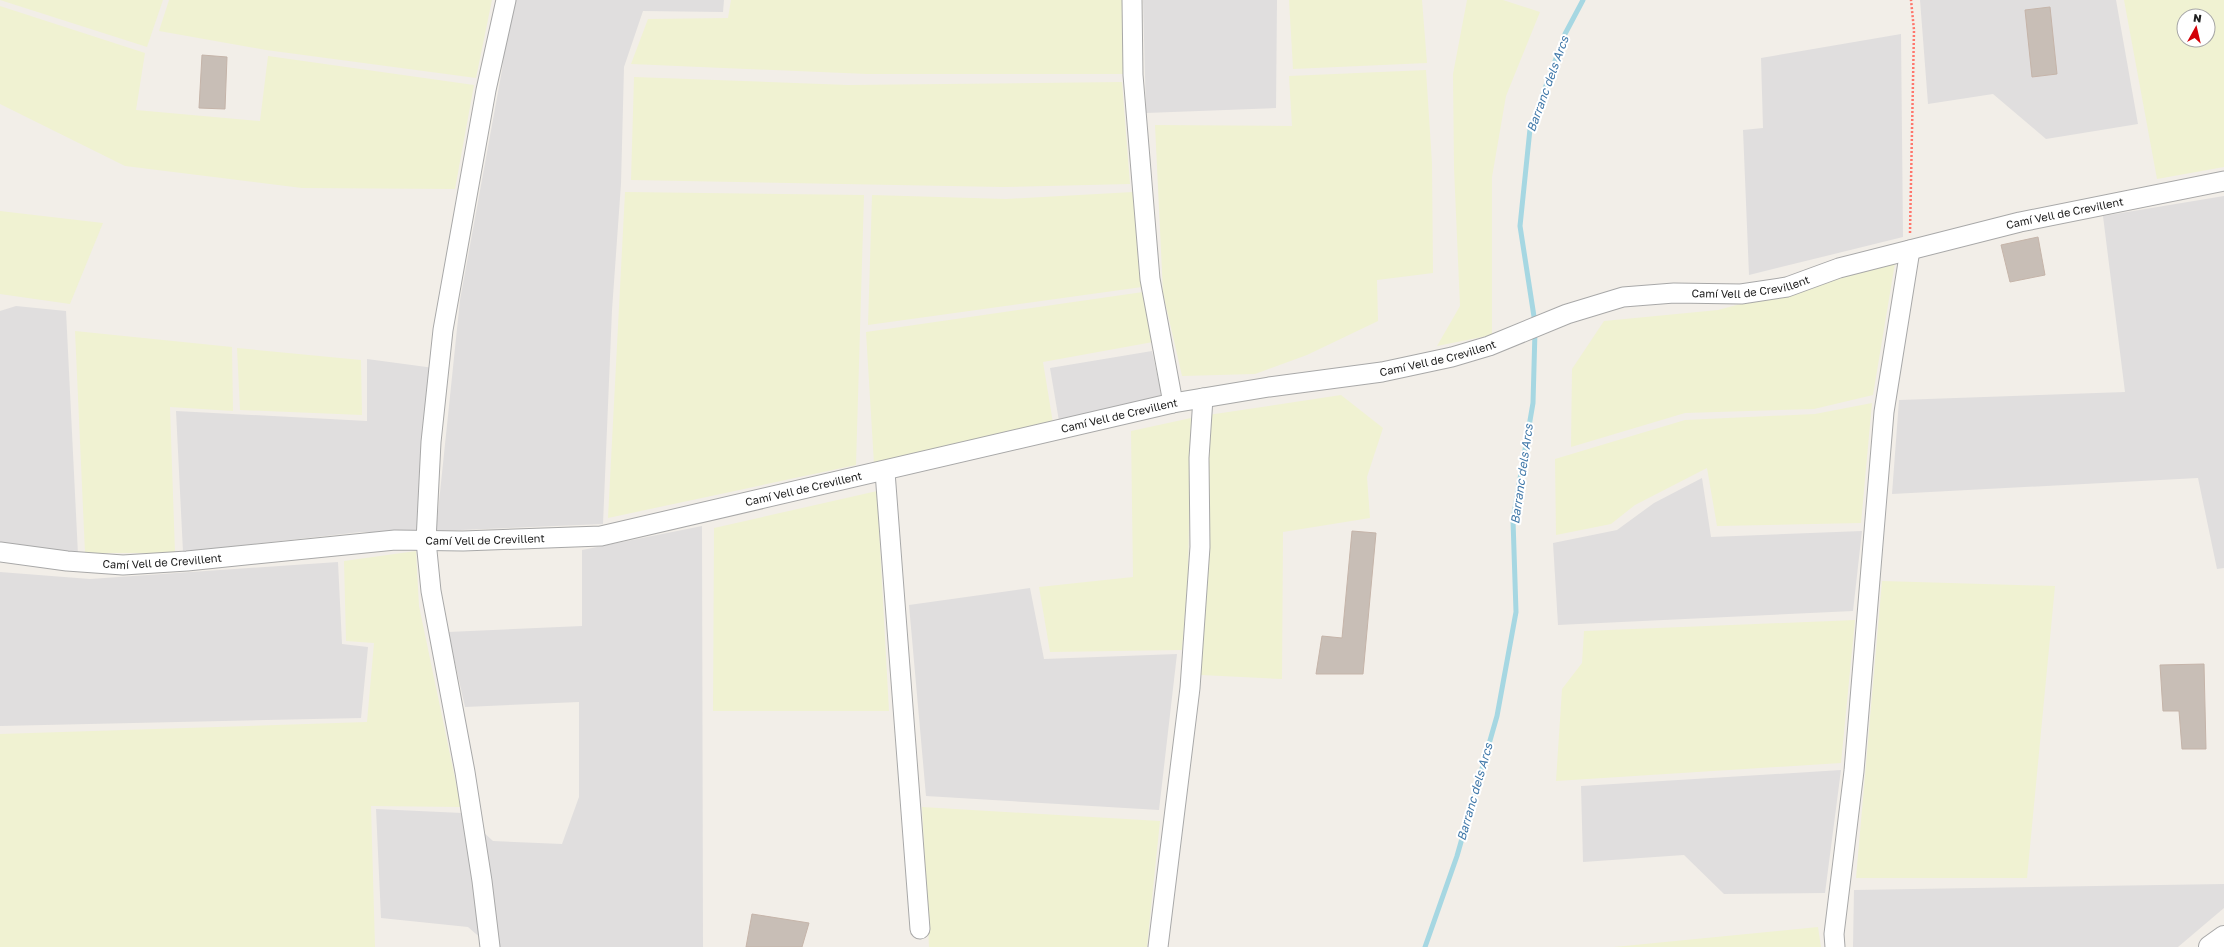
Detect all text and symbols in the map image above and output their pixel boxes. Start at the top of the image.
north arrow [2176,8,2216,48]
text: N [2192,11,2203,25]
water label: Barranc dels Arcs [1523,33,1572,134]
street label: Camí Vell de Crevillent [2005,194,2124,231]
street label: Camí Vell de Crevillent [1691,272,1811,300]
street label: Camí Vell de Crevillent [1378,337,1498,378]
street label: Camí Vell de Crevillent [1059,395,1178,435]
water label: Barranc dels Arcs [1507,422,1536,525]
street label: Camí Vell de Crevillent [744,469,863,508]
street label: Camí Vell de Crevillent [425,531,545,547]
street label: Camí Vell de Crevillent [102,551,222,571]
water label: Barranc dels Arcs [1453,741,1496,842]

